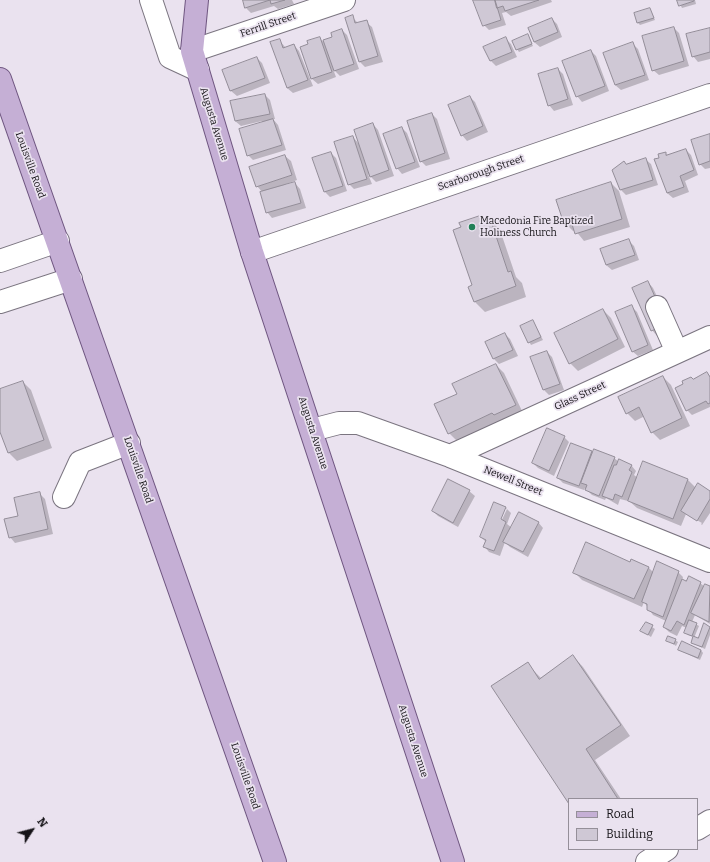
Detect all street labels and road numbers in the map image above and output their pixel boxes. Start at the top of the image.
street label: Ferrill Street [239,10,297,40]
street label: Augusta Avenue [197,86,231,162]
street label: Louisville Road [12,130,48,200]
street label: Scarborough Street [436,153,526,193]
street label: Glass Street [552,379,608,413]
street label: Augusta Avenue [296,395,330,471]
street label: Louisville Road [121,435,155,505]
street label: Newell Street [482,464,544,498]
street label: Augusta Avenue [396,703,430,779]
street label: Louisville Road [228,741,262,811]

